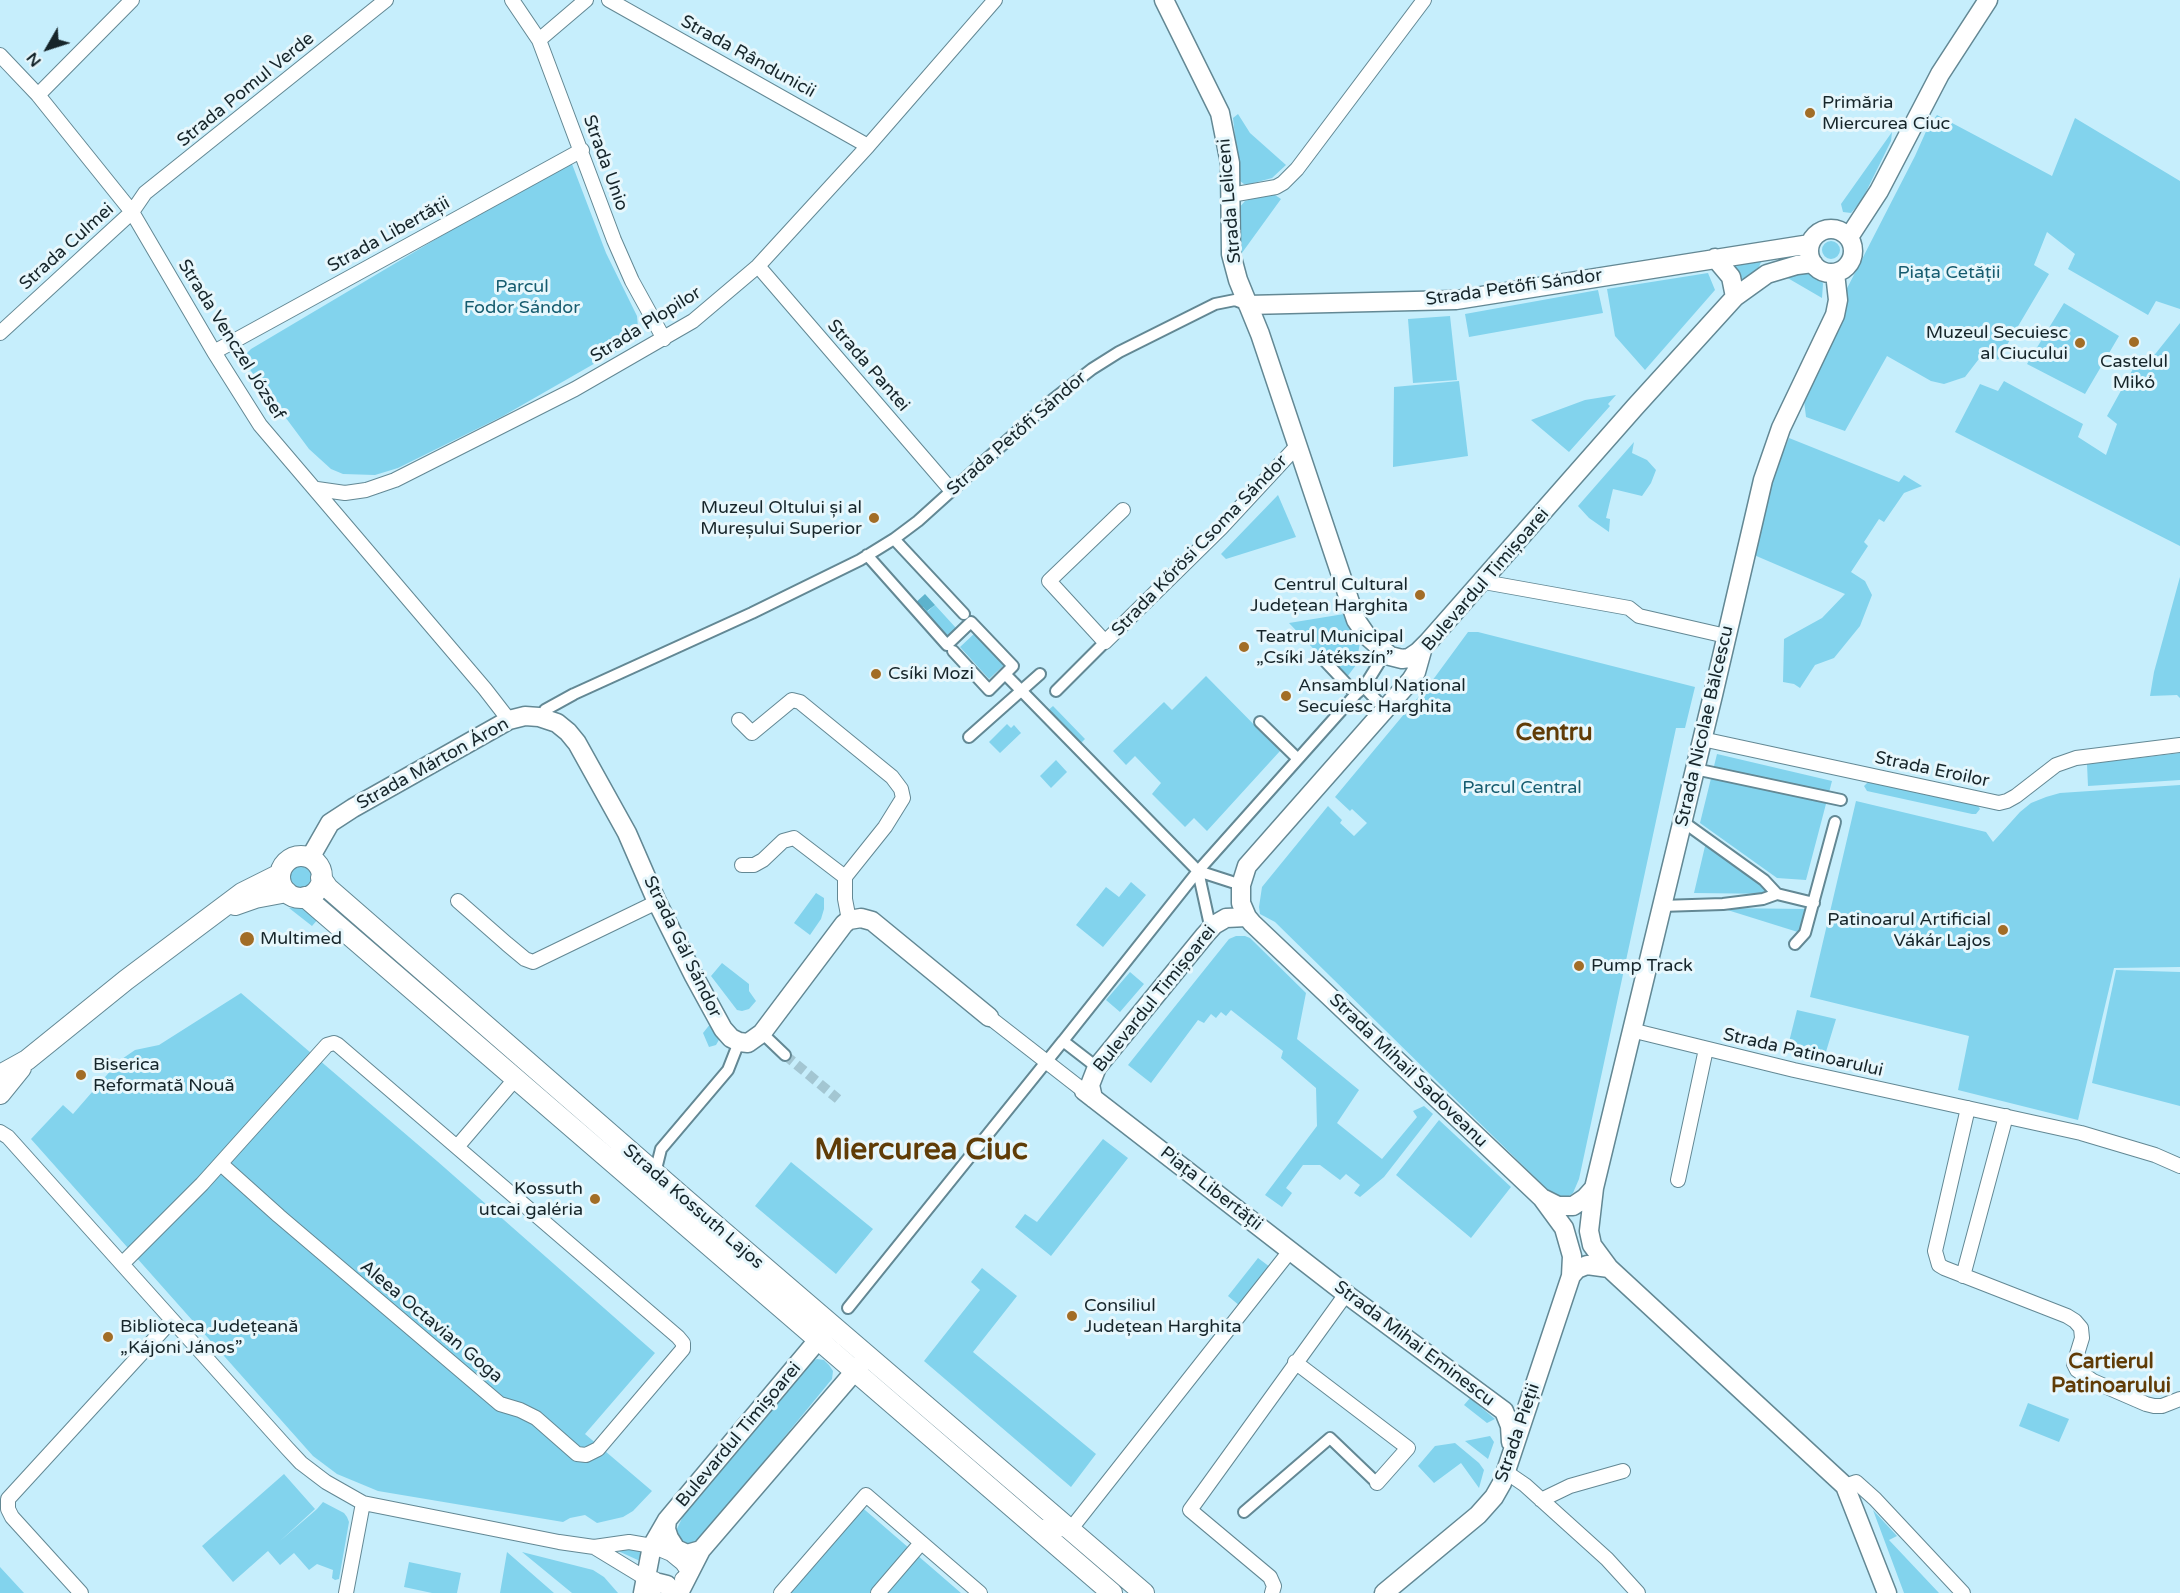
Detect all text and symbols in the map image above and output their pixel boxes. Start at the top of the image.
street label: Strada Rândunicii [677,11,819,103]
north arrow [18,18,78,78]
street label: Strada Pomul Verde [173,28,319,152]
text: N [22,48,46,71]
place label: Primăria Miercurea Ciuc [1822,92,1950,134]
marker: Primăria Miercurea Ciuc [1803,106,1817,120]
street label: Strada Unio [578,112,632,214]
street label: Strada Leliceni [1214,138,1246,264]
street label: Strada Libertății [324,192,454,278]
street label: Strada Culmei [15,199,119,295]
street label: Strada Venczel József [173,256,289,424]
park label: Piața Cetății [1897,262,2001,284]
street label: Strada Petőfi Sándor [1424,265,1604,311]
park label: Parcul Fodor Sándor [464,276,580,318]
street label: Strada Plopilor [587,282,705,368]
street label: Strada Pantei [822,316,914,416]
place label: Muzeul Secuiesc al Ciucului [1926,322,2068,364]
marker: Castelul Mikó [2127,335,2141,349]
marker: Muzeul Secuiesc al Ciucului [2073,336,2087,350]
place label: Castelul Mikó [2100,351,2168,394]
street label: Strada Petőfi Sándor [943,368,1091,500]
street label: Strada Kőrösi Csoma Sándor [1108,451,1292,641]
place label: Muzeul Oltului și al Mureșului Superior [700,497,862,540]
street label: Bulevardul Timișoarei [1418,504,1554,656]
marker: Muzeul Oltului și al Mureșului Superior [867,511,881,525]
place label: Centrul Cultural Județean Harghita [1250,574,1408,616]
marker: Centrul Cultural Județean Harghita [1413,588,1427,602]
street label: Strada Nicolae Bălcescu [1671,624,1739,828]
place label: Teatrul Municipal „Csíki Játékszín” [1256,626,1403,668]
marker: Teatrul Municipal „Csíki Játékszín” [1237,640,1251,654]
place label: Csíki Mozi [888,663,974,685]
marker: Csíki Mozi [869,667,883,681]
place label: Ansamblul Național Secuiesc Harghita [1298,675,1466,718]
marker: Ansamblul Național Secuiesc Harghita [1279,689,1293,703]
street label: Strada Márton Áron [353,713,513,815]
district label: Centru [1515,720,1593,748]
street label: Strada Eroilor [1873,747,1991,793]
park label: Parcul Central [1462,777,1582,799]
street label: Strada Gál Sándor [638,873,726,1021]
place label: Patinoarul Artificial Vákár Lajos [1827,909,1991,952]
street label: Bulevardul Timișoarei [1089,921,1221,1077]
marker: Patinoarul Artificial Vákár Lajos [1996,923,2010,937]
place label: Multimed [260,928,342,950]
marker: Multimed [238,930,256,948]
place label: Pump Track [1591,955,1693,977]
marker: Pump Track [1572,959,1586,973]
street label: Strada Mihail Sadoveanu [1324,990,1492,1152]
street label: Strada Patinoarului [1721,1024,1885,1082]
place label: Biserica Reformată Nouă [93,1054,235,1096]
marker: Biserica Reformată Nouă [74,1068,88,1082]
district label: Miercurea Ciuc [814,1133,1028,1169]
street label: Strada Kossuth Lajos [618,1140,768,1274]
street label: Piața Libertății [1156,1142,1266,1236]
place label: Kossuth utcai galéria [479,1178,583,1220]
marker: Kossuth utcai galéria [588,1192,602,1206]
street label: Aleea Octavian Goga [355,1256,507,1388]
street label: Strada Mihai Eminescu [1329,1277,1499,1411]
place label: Consiliul Județean Harghita [1084,1295,1242,1338]
marker: Consiliul Județean Harghita [1065,1309,1079,1323]
place label: Biblioteca Județeană „Kájoni János” [120,1316,298,1358]
marker: Biblioteca Județeană „Kájoni János” [101,1330,115,1344]
district label: Cartierul Patinoarului [2051,1349,2171,1399]
street label: Bulevardul Timișoarei [672,1358,806,1512]
street label: Strada Pieții [1491,1381,1545,1485]

